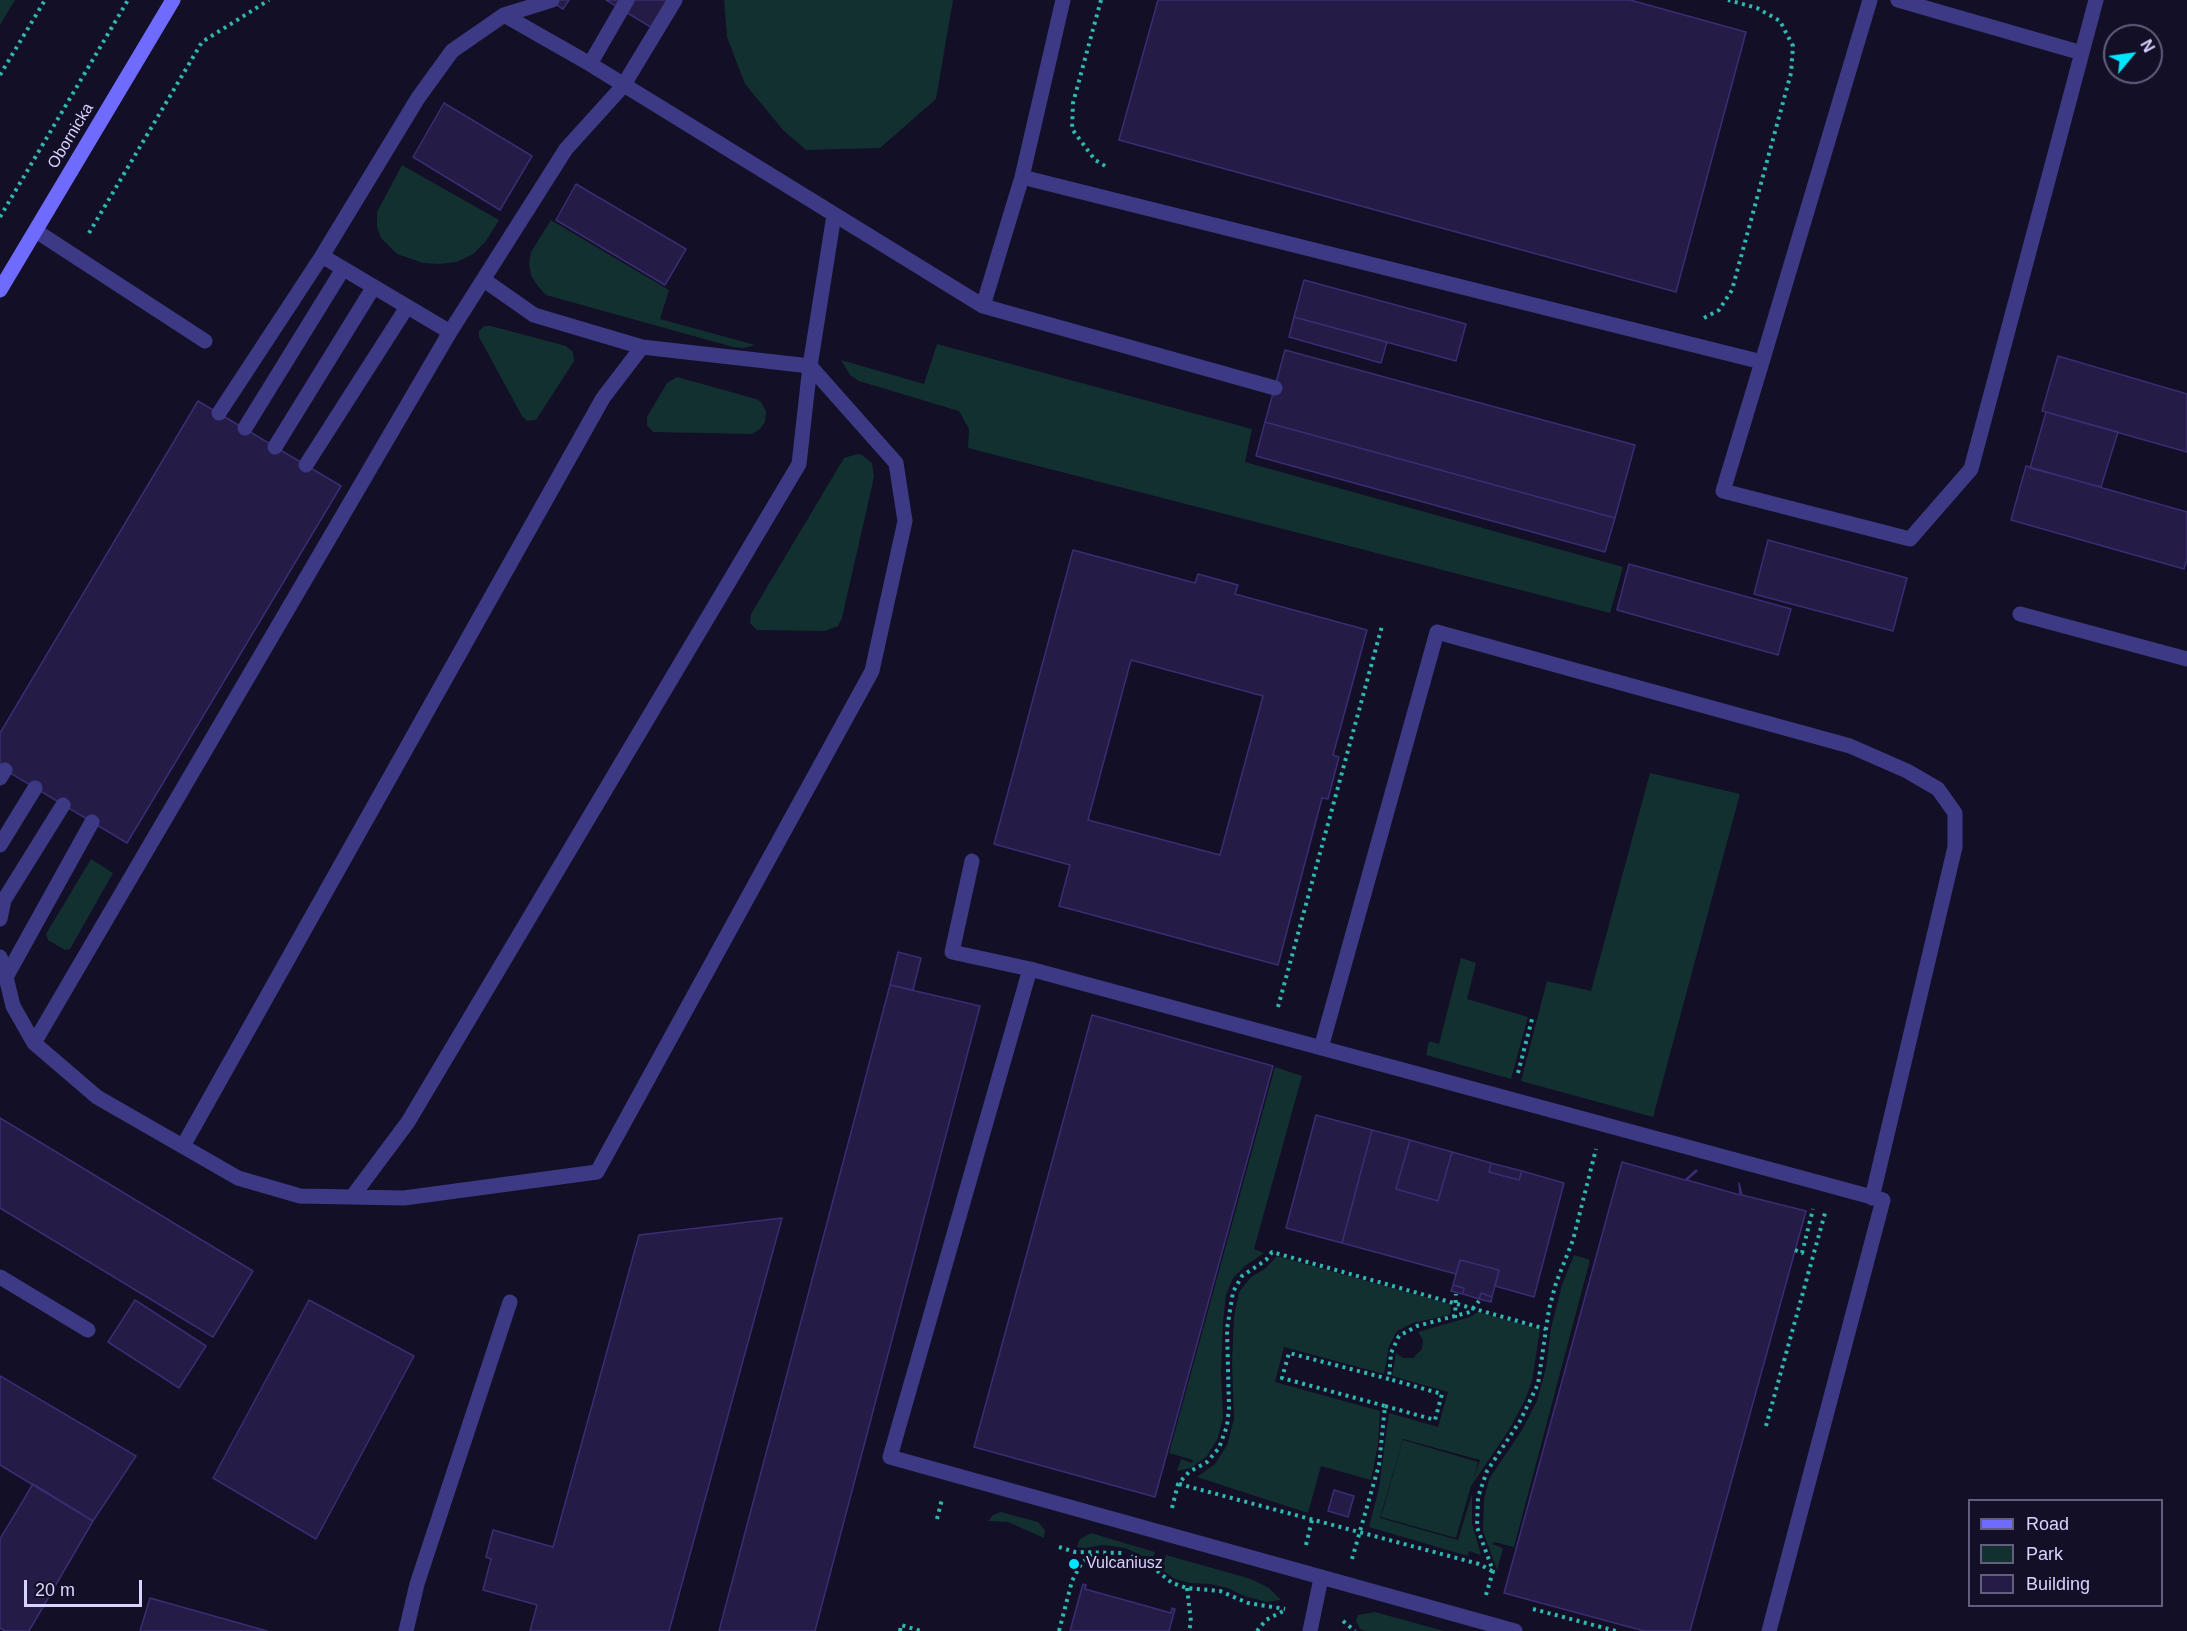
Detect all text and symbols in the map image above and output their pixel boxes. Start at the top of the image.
north arrow [2103,24,2163,84]
text: N [2137,37,2158,55]
street label: Obornicka [44,100,98,172]
legend [1968,1499,2163,1607]
text: Road [2026,1514,2069,1534]
text: Park [2026,1544,2063,1564]
place label: Vulcaniusz [1086,1554,1163,1574]
marker: Vulcaniusz [1067,1557,1081,1571]
scale bar [27,1568,146,1606]
text: Building [2026,1574,2090,1594]
text: 20 m [35,1580,75,1600]

